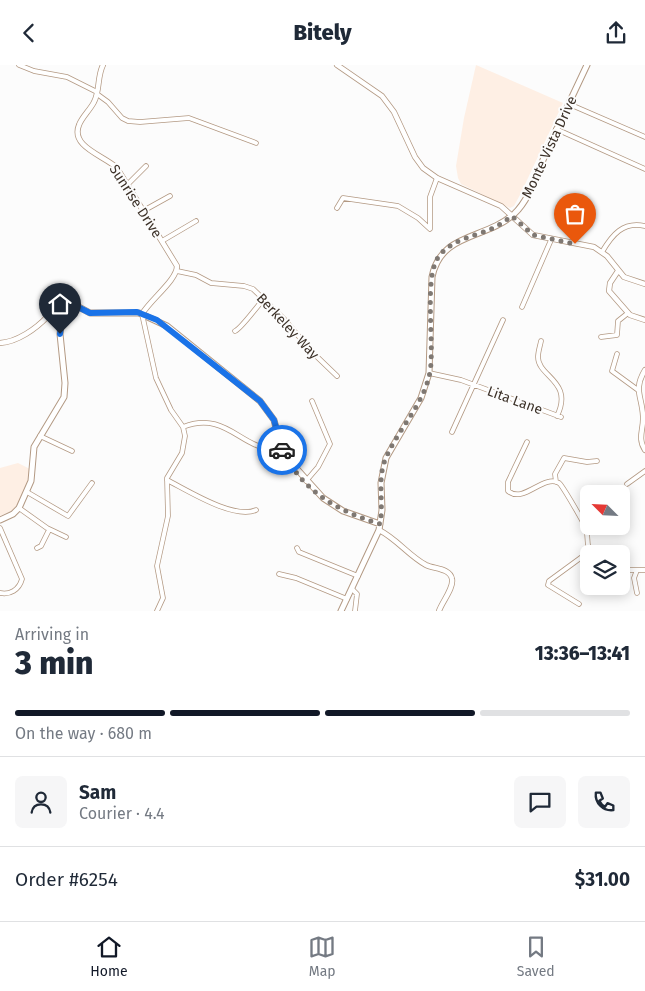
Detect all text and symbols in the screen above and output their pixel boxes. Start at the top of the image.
icon: back [15,19,43,47]
text: Bitely [293,19,352,46]
icon: share [602,19,630,47]
street label: Monte Vista Drive [518,93,581,201]
street label: Sunrise Drive [106,161,166,241]
pin [554,193,596,244]
icon: bag [561,200,589,228]
pin [39,283,81,334]
icon: home [46,290,74,318]
street label: Berkeley Way [253,290,323,363]
street label: Lita Lane [485,383,545,418]
courier [257,425,307,475]
icon: car [268,436,296,464]
north arrow [580,485,630,535]
map controls [580,485,630,595]
button: layers [580,545,630,595]
text: Arriving in [15,625,89,644]
text: 13:36–13:41 [535,642,630,665]
text: 3 min [15,644,93,682]
text: On the way · 680 m [15,724,152,743]
button: person [15,776,67,828]
button: chat [514,776,566,828]
button: phone [578,776,630,828]
text: Sam [79,781,116,804]
text: Courier · 4.4 [79,804,165,823]
text: Order #6254 [15,868,118,891]
text: $31.00 [575,868,630,891]
tab: Home [90,933,128,980]
tab: Map [308,933,336,980]
tab: Saved [517,933,555,980]

